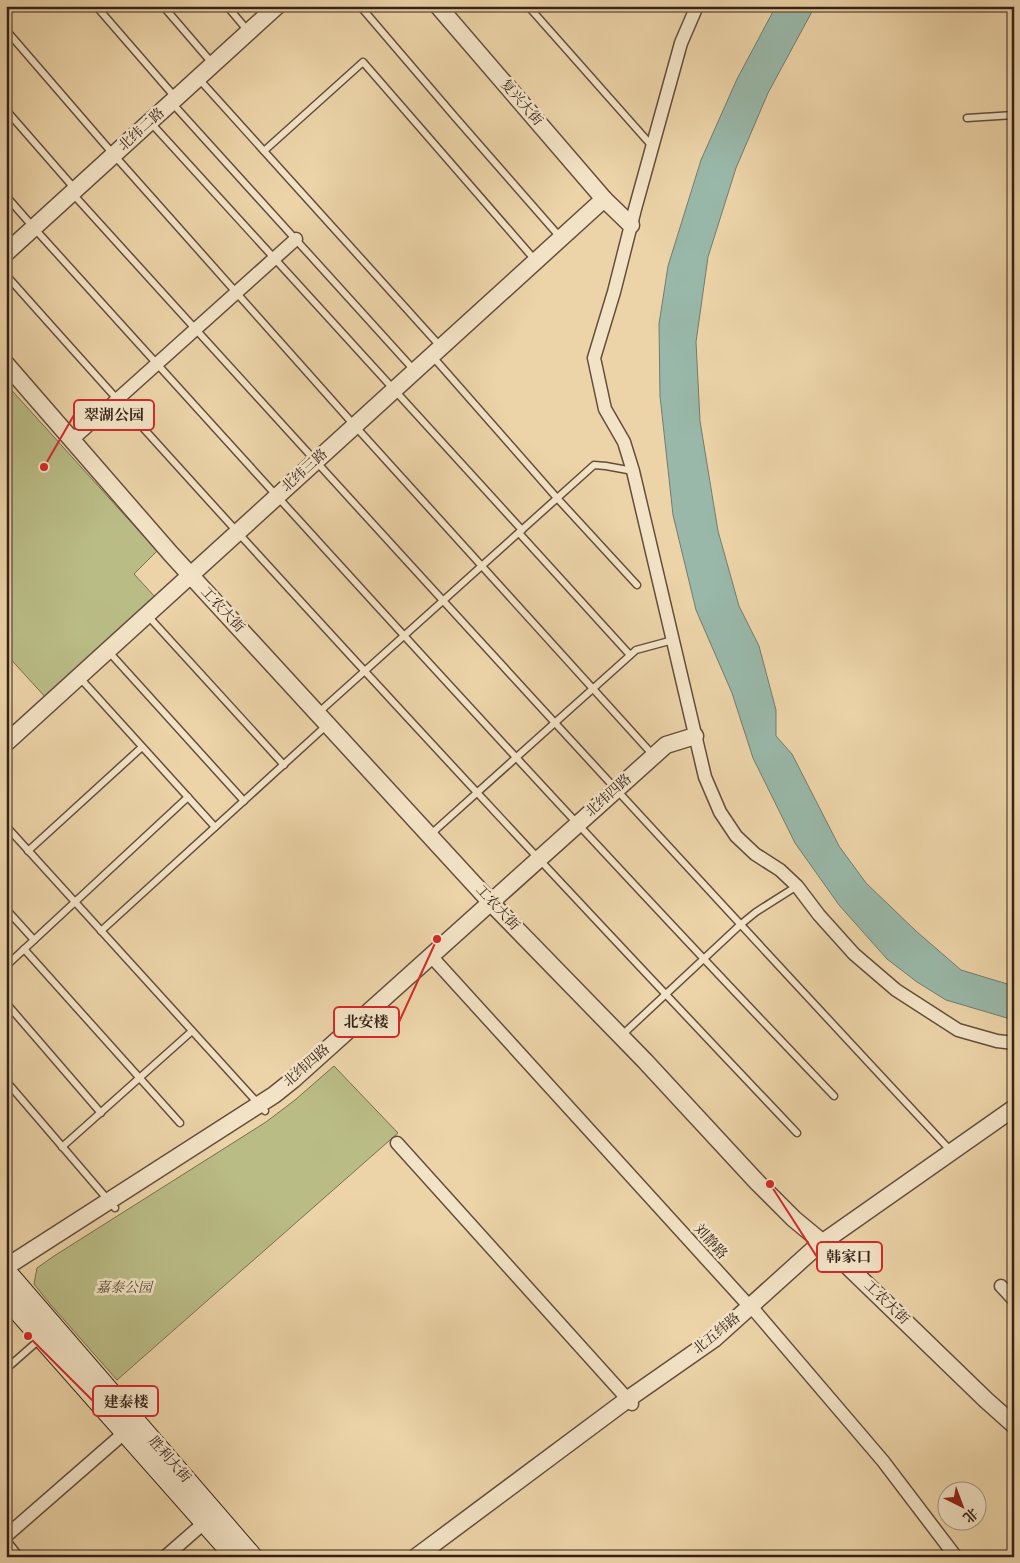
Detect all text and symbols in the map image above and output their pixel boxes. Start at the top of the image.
street label: 复兴大街 [495,76,547,130]
street label: 北纬二路 [115,104,169,156]
callout: 翠湖公园 [74,400,154,430]
text: 翠湖公园 [84,406,144,427]
street label: 北纬三路 [278,445,332,497]
street label: 工农大街 [196,583,248,637]
street label: 北纬四路 [582,770,636,822]
street label: 工农大街 [471,881,523,935]
callout: 北安楼 [334,1007,399,1037]
text: 北安楼 [343,1013,389,1034]
street label: 北纬四路 [280,1040,334,1092]
street label: 刘静路 [689,1220,731,1264]
callout: 韩家口 [817,1242,882,1272]
text: 韩家口 [826,1248,872,1269]
street label: 工农大街 [859,1277,913,1329]
park label: 嘉泰公园 [96,1279,154,1298]
street label: 北五纬路 [689,1309,745,1359]
callout: 建泰楼 [93,1386,158,1416]
text: 建泰楼 [103,1393,149,1414]
street label: 胜利大街 [143,1433,195,1487]
north arrow [938,1480,988,1530]
text: 北 [958,1503,981,1526]

